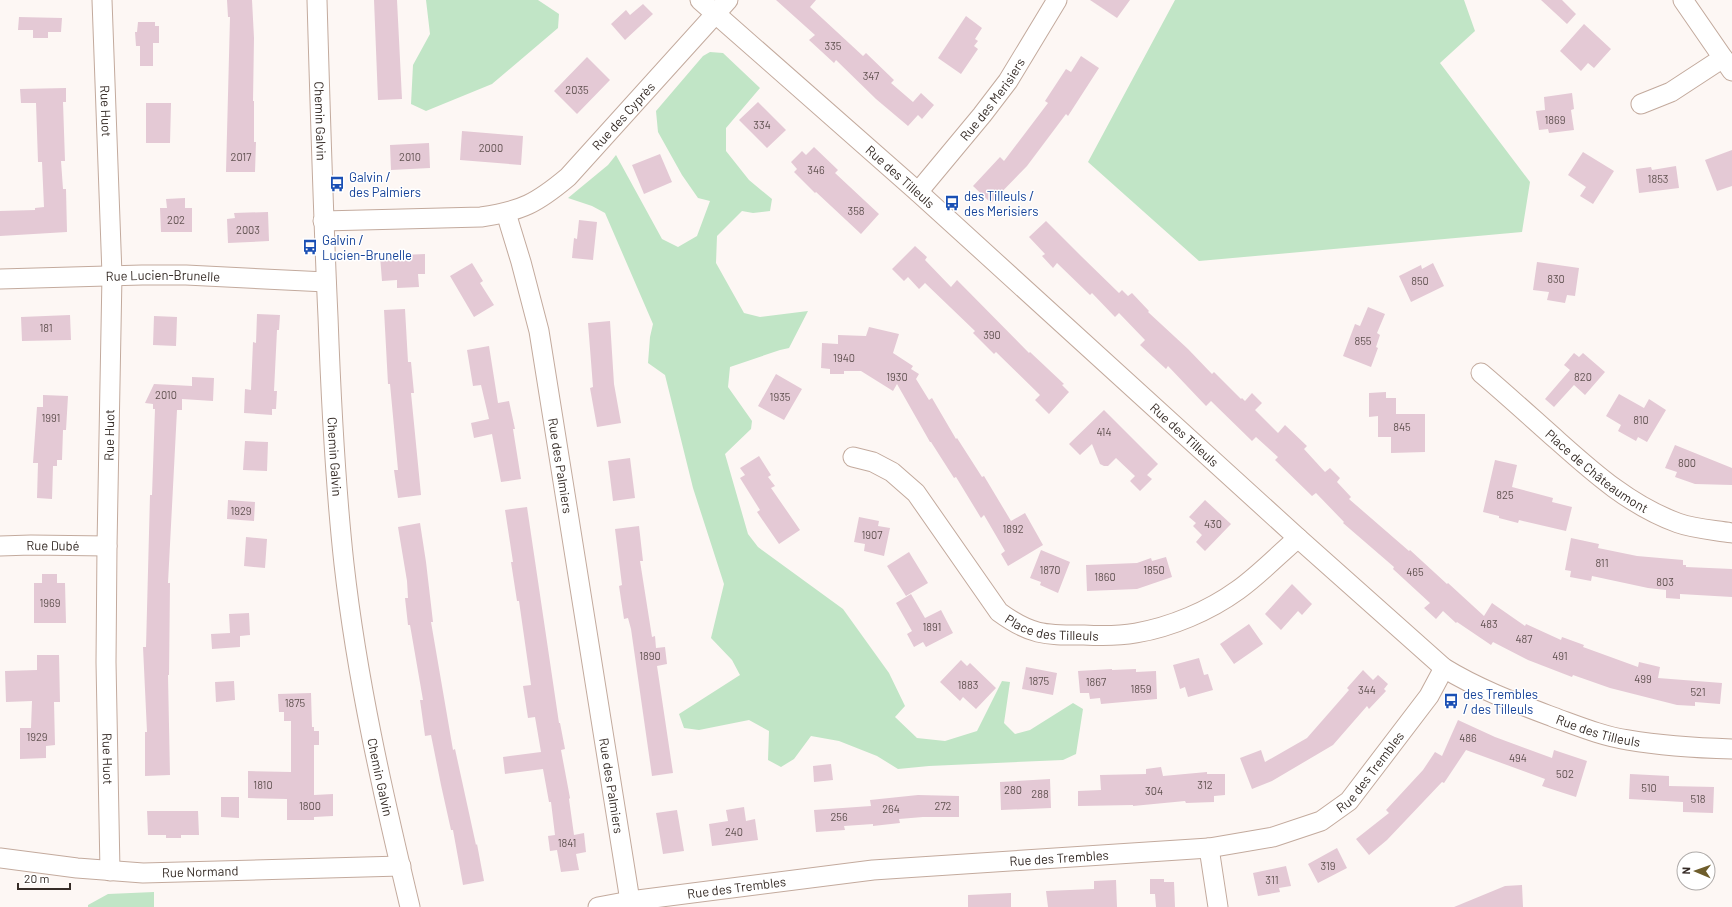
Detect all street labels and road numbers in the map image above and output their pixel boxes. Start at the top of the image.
street label: Rue des Merisiers [956,55,1028,144]
street label: Rue des Cyprès [588,79,658,153]
street label: Chemin Galvin [311,81,330,161]
street label: Rue Huot [97,85,115,137]
street label: Rue des Tilleuls [862,142,938,211]
street label: Rue Lucien-Brunelle [105,267,221,285]
street label: Rue des Tilleuls [1147,400,1222,470]
street label: Rue Huot [101,409,117,461]
street label: Chemin Galvin [324,417,346,497]
street label: Rue des Palmiers [545,417,576,515]
street label: Place de Châteaumont [1542,426,1651,516]
street label: Rue Dubé [26,537,80,554]
street label: Place des Tilleuls [1002,610,1099,644]
street label: Rue des Tilleuls [1554,711,1641,750]
street label: Rue des Trembles [1333,728,1407,816]
street label: Rue Huot [99,733,116,785]
street label: Chemin Galvin [364,737,397,818]
street label: Rue des Palmiers [596,737,627,835]
street label: Rue des Trembles [1009,847,1109,869]
street label: Rue Normand [162,862,239,880]
street label: Rue des Trembles [686,873,787,902]

